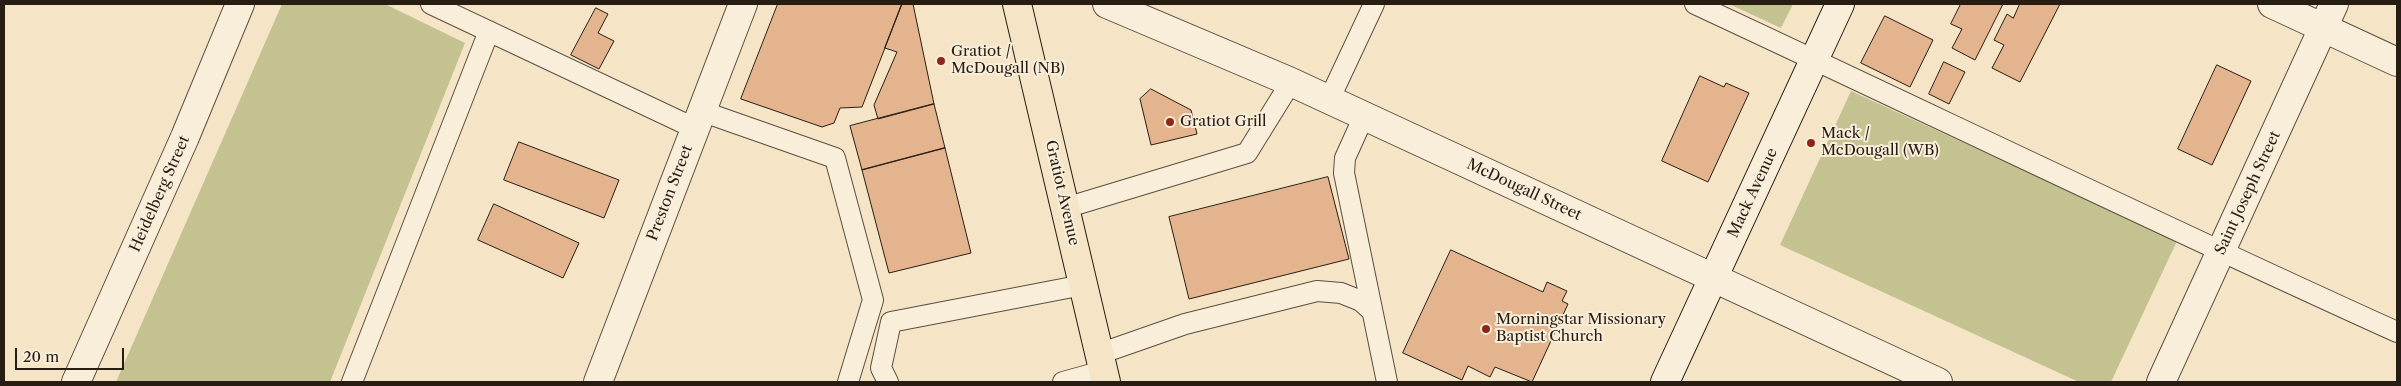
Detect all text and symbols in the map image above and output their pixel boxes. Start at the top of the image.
place label: Gratiot / McDougall (NB) [951,43,1065,78]
marker: Gratiot / McDougall (NB) [935,55,947,67]
place label: Gratiot Grill [1180,113,1266,131]
marker: Gratiot Grill [1164,116,1176,128]
place label: Mack / McDougall (WB) [1821,125,1939,160]
street label: Saint Joseph Street [2211,128,2285,258]
street label: Heidelberg Street [126,133,194,255]
marker: Mack / McDougall (WB) [1805,137,1817,149]
street label: Gratiot Avenue [1041,138,1083,248]
street label: Preston Street [643,143,697,243]
street label: Mack Avenue [1724,145,1782,241]
street label: McDougall Street [1464,156,1584,224]
place label: Morningstar Missionary Baptist Church [1496,311,1666,346]
marker: Morningstar Missionary Baptist Church [1480,323,1492,335]
scale bar [18,338,126,370]
text: 20 m [23,347,59,366]

